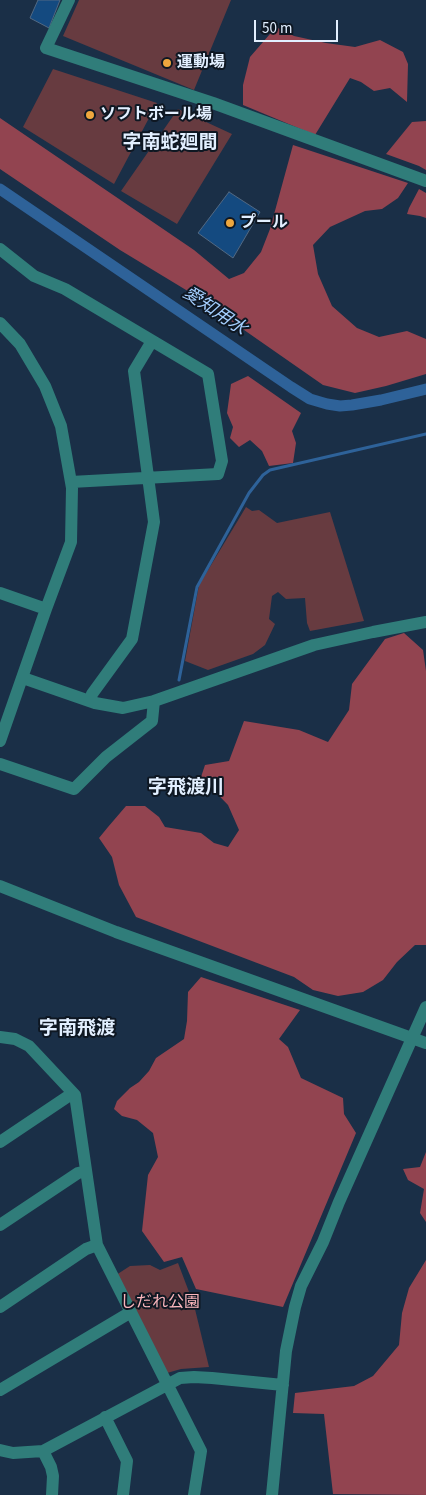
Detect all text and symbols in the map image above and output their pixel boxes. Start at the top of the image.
scale bar [256,10,340,42]
text: 50 m [262,18,292,39]
place label: 運動場 [177,53,225,73]
marker: 運動場 [161,57,173,69]
place label: ソフトボール場 [100,105,212,125]
marker: ソフトボール場 [84,109,96,121]
district label: 字南蛇廻間 [123,133,217,155]
place label: プール [240,213,288,233]
marker: プール [224,217,236,229]
water label: 愛知用水 [178,283,250,341]
district label: 字飛渡川 [148,778,224,800]
district label: 字南飛渡 [39,1019,115,1041]
park label: しだれ公園 [120,1293,200,1313]

